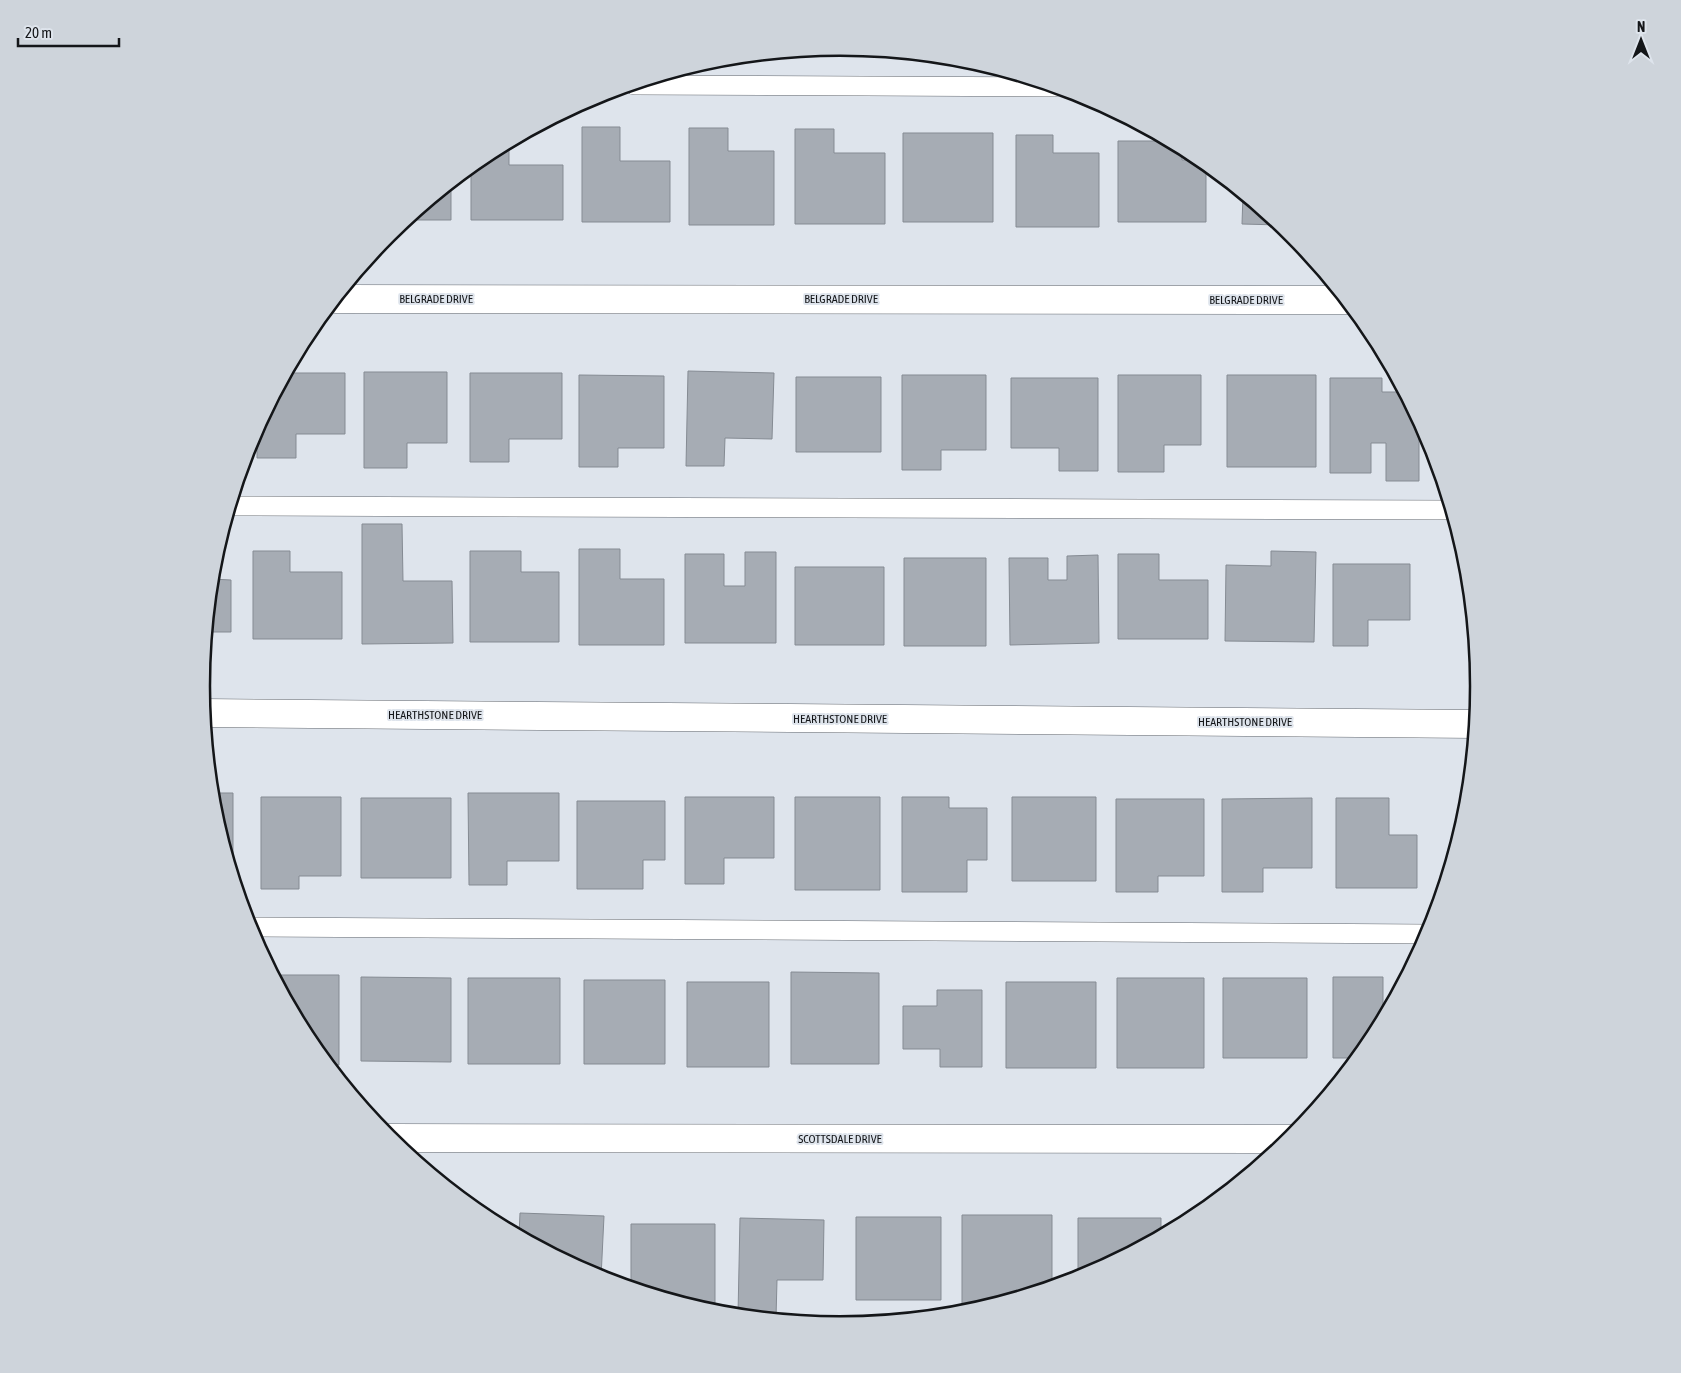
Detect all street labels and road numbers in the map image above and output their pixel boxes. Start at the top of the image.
street label: BELGRADE DRIVE [399,292,473,306]
street label: BELGRADE DRIVE [804,292,878,306]
street label: BELGRADE DRIVE [1209,293,1283,307]
street label: HEARTHSTONE DRIVE [388,708,482,722]
street label: HEARTHSTONE DRIVE [793,712,887,726]
street label: HEARTHSTONE DRIVE [1198,715,1292,729]
street label: SCOTTSDALE DRIVE [798,1132,882,1146]

